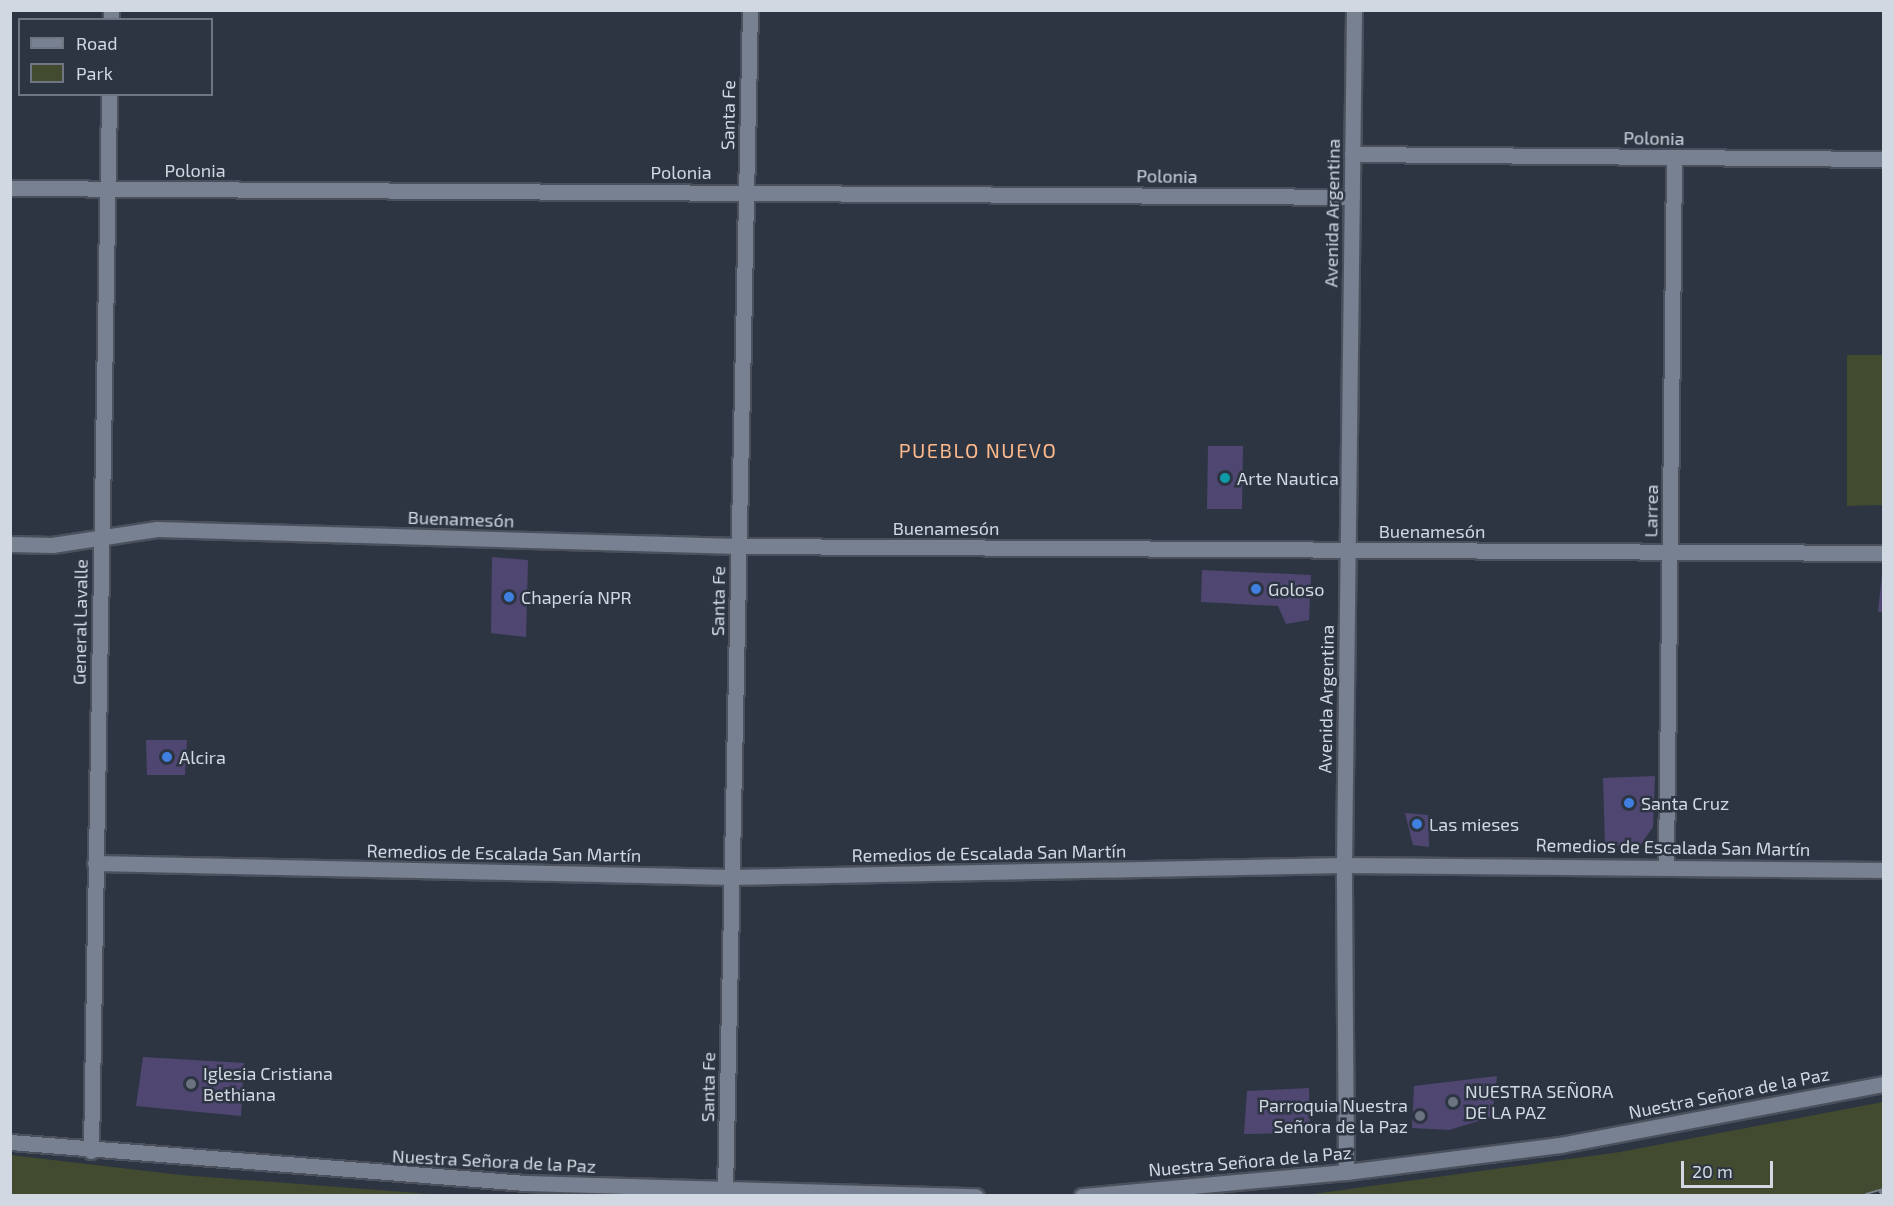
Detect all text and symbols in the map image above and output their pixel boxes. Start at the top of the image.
legend [18,18,213,96]
text: Road [76,32,117,54]
text: Park [76,62,113,84]
street label: Santa Fe [717,80,739,150]
street label: Polonia [1623,127,1685,149]
street label: Avenida Argentina [1320,138,1344,288]
street label: Polonia [164,159,226,181]
street label: Polonia [650,161,712,183]
street label: Polonia [1136,165,1198,187]
district label: PUEBLO NUEVO [899,438,1057,462]
place label: Arte Nautica [1237,467,1339,489]
marker: Arte Nautica [1218,471,1232,485]
street label: Larrea [1640,484,1662,538]
street label: Buenamesón [407,506,515,532]
street label: Buenamesón [893,517,999,539]
street label: Buenamesón [1379,520,1485,542]
street label: General Lavalle [68,559,92,685]
street label: Santa Fe [707,566,729,636]
place label: Goloso [1268,578,1324,600]
marker: Goloso [1249,582,1263,596]
place label: Chapería NPR [521,586,632,608]
marker: Chapería NPR [502,590,516,604]
street label: Avenida Argentina [1314,624,1338,774]
place label: Alcira [179,746,226,768]
marker: Alcira [160,750,174,764]
place label: Santa Cruz [1641,792,1729,814]
marker: Santa Cruz [1622,796,1636,810]
place label: Las mieses [1429,813,1519,835]
marker: Las mieses [1410,817,1424,831]
street label: Remedios de Escalada San Martín [1535,834,1811,860]
street label: Remedios de Escalada San Martín [366,840,642,866]
street label: Remedios de Escalada San Martín [851,840,1127,866]
street label: Santa Fe [697,1052,719,1122]
place label: Iglesia Cristiana Bethiana [203,1063,333,1106]
street label: Nuestra Señora de la Paz [1627,1063,1831,1123]
marker: Iglesia Cristiana Bethiana [184,1077,198,1091]
place label: NUESTRA SEÑORA DE LA PAZ [1465,1081,1614,1124]
place label: Parroquia Nuestra Señora de la Paz [1259,1095,1408,1138]
marker: NUESTRA SEÑORA DE LA PAZ [1446,1095,1460,1109]
marker: Parroquia Nuestra Señora de la Paz [1413,1109,1427,1123]
street label: Nuestra Señora de la Paz [1147,1141,1353,1181]
street label: Nuestra Señora de la Paz [392,1145,596,1177]
scale bar [1684,1149,1776,1187]
text: 20 m [1692,1160,1733,1182]

